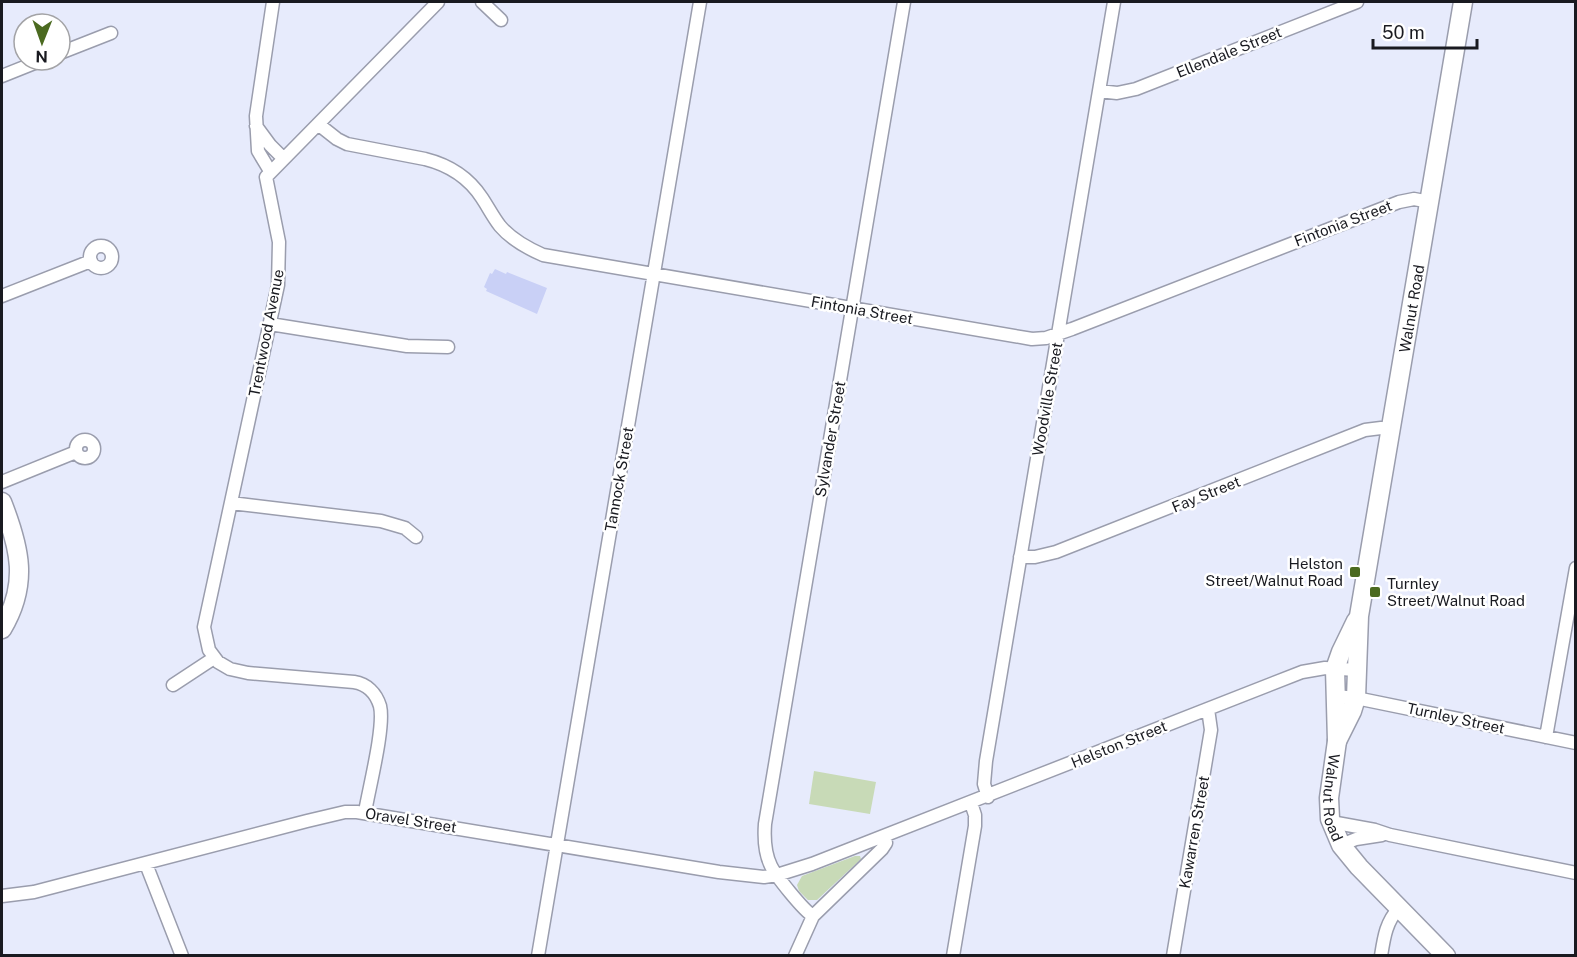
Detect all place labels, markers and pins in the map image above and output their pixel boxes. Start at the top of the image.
place label: Helston Street/Walnut Road [1205,555,1343,589]
marker: Helston Street/Walnut Road [1348,565,1362,579]
place label: Turnley Street/Walnut Road [1387,575,1525,609]
marker: Turnley Street/Walnut Road [1368,585,1382,599]

